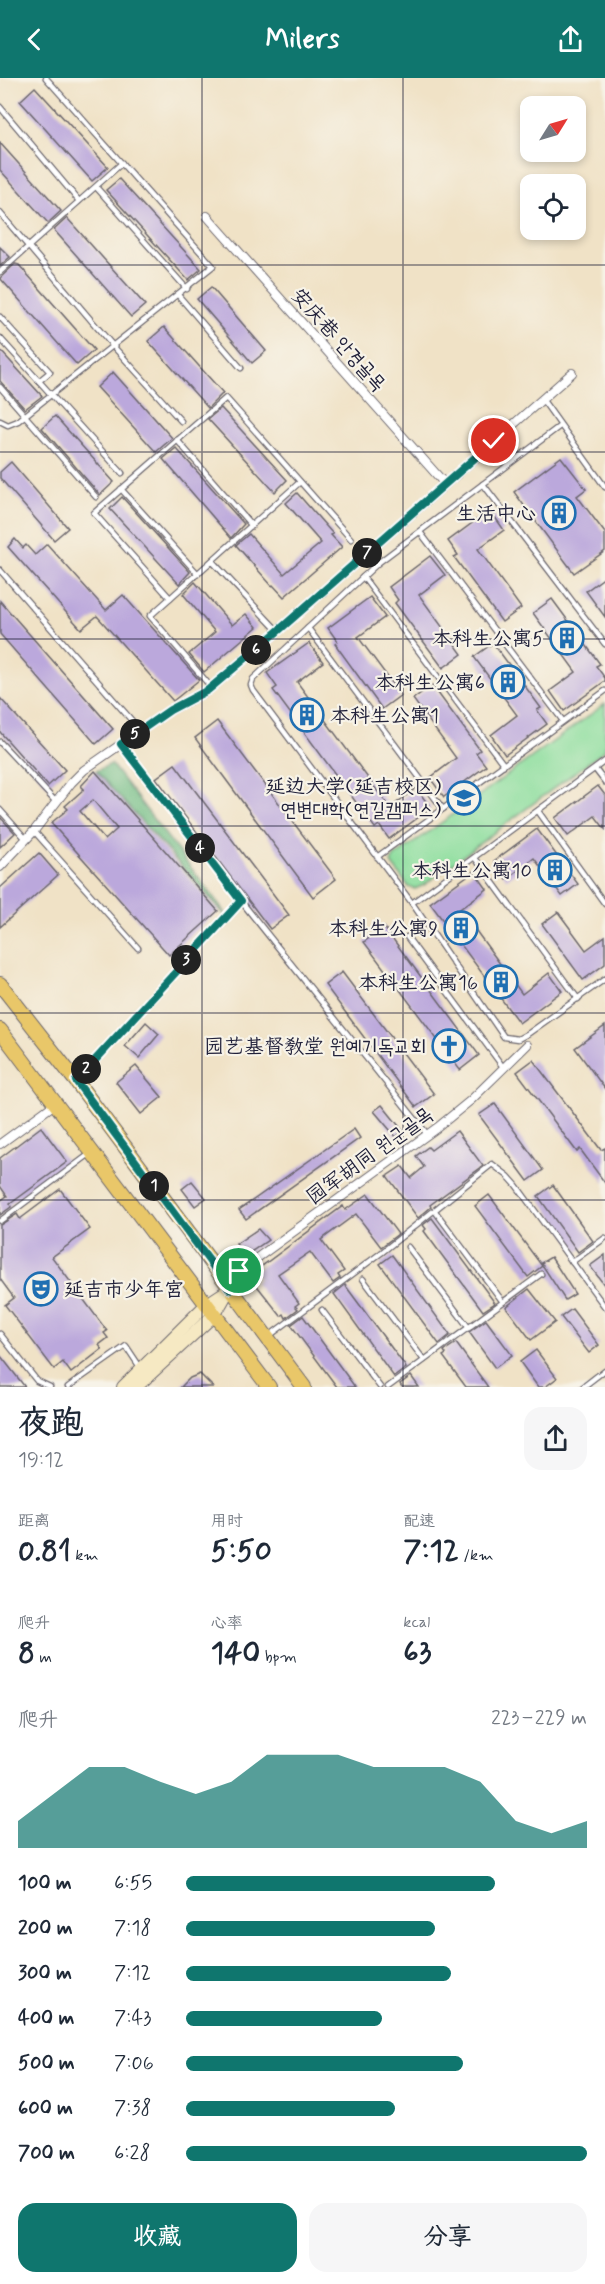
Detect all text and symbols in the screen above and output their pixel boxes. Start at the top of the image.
text: Milers [266,22,339,57]
icon: back [18,23,51,56]
icon: share [554,23,587,56]
north arrow [520,96,586,162]
map controls [520,96,586,240]
button: locate [520,174,586,240]
street label: 安庆巷 안경골목 [284,283,391,397]
pin [468,415,519,466]
icon: check [477,424,510,457]
building icon: 生活中心 [541,495,577,531]
place label: 生活中心 [456,501,536,528]
pin: 7 [352,538,382,568]
text: 7 [362,542,372,563]
building icon: 本科生公寓5 [549,620,585,656]
place label: 本科生公寓5 [432,626,544,653]
pin: 6 [241,635,271,665]
text: 6 [252,639,260,660]
building icon: 本科生公寓6 [490,664,526,700]
place label: 本科生公寓6 [375,670,485,697]
building icon: 本科生公寓1 [289,697,325,733]
place label: 本科生公寓1 [330,703,439,730]
pin: 5 [120,719,150,749]
text: 5 [130,723,140,744]
place label: 延边大学(延吉校区) 연변대학(연길캠퍼스) [265,774,441,824]
school or university icon: 延边大学(延吉校区) 연변대학(연길캠퍼스) [446,780,482,816]
pin: 4 [185,833,215,863]
text: 4 [195,837,205,858]
building icon: 本科生公寓10 [537,852,573,888]
place label: 本科生公寓10 [412,858,532,885]
building icon: 本科生公寓9 [443,910,479,946]
place label: 本科生公寓9 [328,916,438,943]
pin: 3 [171,945,201,975]
text: 3 [182,949,190,970]
building icon: 本科生公寓16 [483,964,519,1000]
place label: 本科生公寓16 [358,970,478,997]
church icon: 园艺基督教堂 원예기독교회 [431,1028,467,1064]
place label: 园艺基督教堂 원예기독교회 [204,1034,426,1061]
pin: 2 [71,1054,101,1084]
text: 2 [82,1058,90,1079]
street label: 园军胡同 원군골목 [301,1101,438,1211]
pin: 1 [139,1171,169,1201]
text: 1 [150,1175,158,1196]
pin [213,1245,264,1296]
icon: arrive [222,1254,255,1287]
theatre icon: 延吉市少年宫 [23,1271,59,1307]
place label: 延吉市少年宫 [64,1277,184,1304]
text: 夜跑 [18,1402,84,1446]
button: share [524,1407,587,1470]
text: 19:12 [18,1447,64,1474]
text: 距离 [18,1511,50,1532]
text: 用时 [211,1511,243,1532]
text: 配速 [403,1511,435,1532]
text: 0.81 [18,1532,71,1571]
text: 5:50 [211,1532,272,1571]
text: 7:12 [403,1532,459,1571]
text: km [71,1545,99,1566]
text: /km [459,1545,493,1566]
text: kcal [403,1612,430,1633]
text: 爬升 [18,1613,50,1634]
text: 心率 [211,1613,243,1634]
text: 63 [403,1633,431,1672]
text: 8 [18,1634,35,1673]
text: 140 [211,1634,260,1673]
text: m [35,1647,52,1668]
text: bpm [260,1647,297,1668]
text: 223–229 m [491,1705,587,1732]
text: 爬升 [18,1707,58,1734]
text: 100 m [18,1870,72,1897]
text: 6:55 [114,1870,152,1897]
text: 200 m [18,1915,73,1942]
text: 7:18 [114,1915,151,1942]
text: 300 m [18,1960,72,1987]
text: 7:12 [114,1960,151,1987]
text: 400 m [18,2005,74,2032]
text: 7:43 [114,2005,152,2032]
text: 500 m [18,2050,75,2077]
text: 7:06 [114,2050,154,2077]
text: 600 m [18,2095,73,2122]
text: 7:38 [114,2095,151,2122]
text: 700 m [18,2140,75,2167]
text: 6:28 [114,2140,150,2167]
button: 收藏 [18,2203,297,2272]
button: 分享 [309,2203,587,2272]

